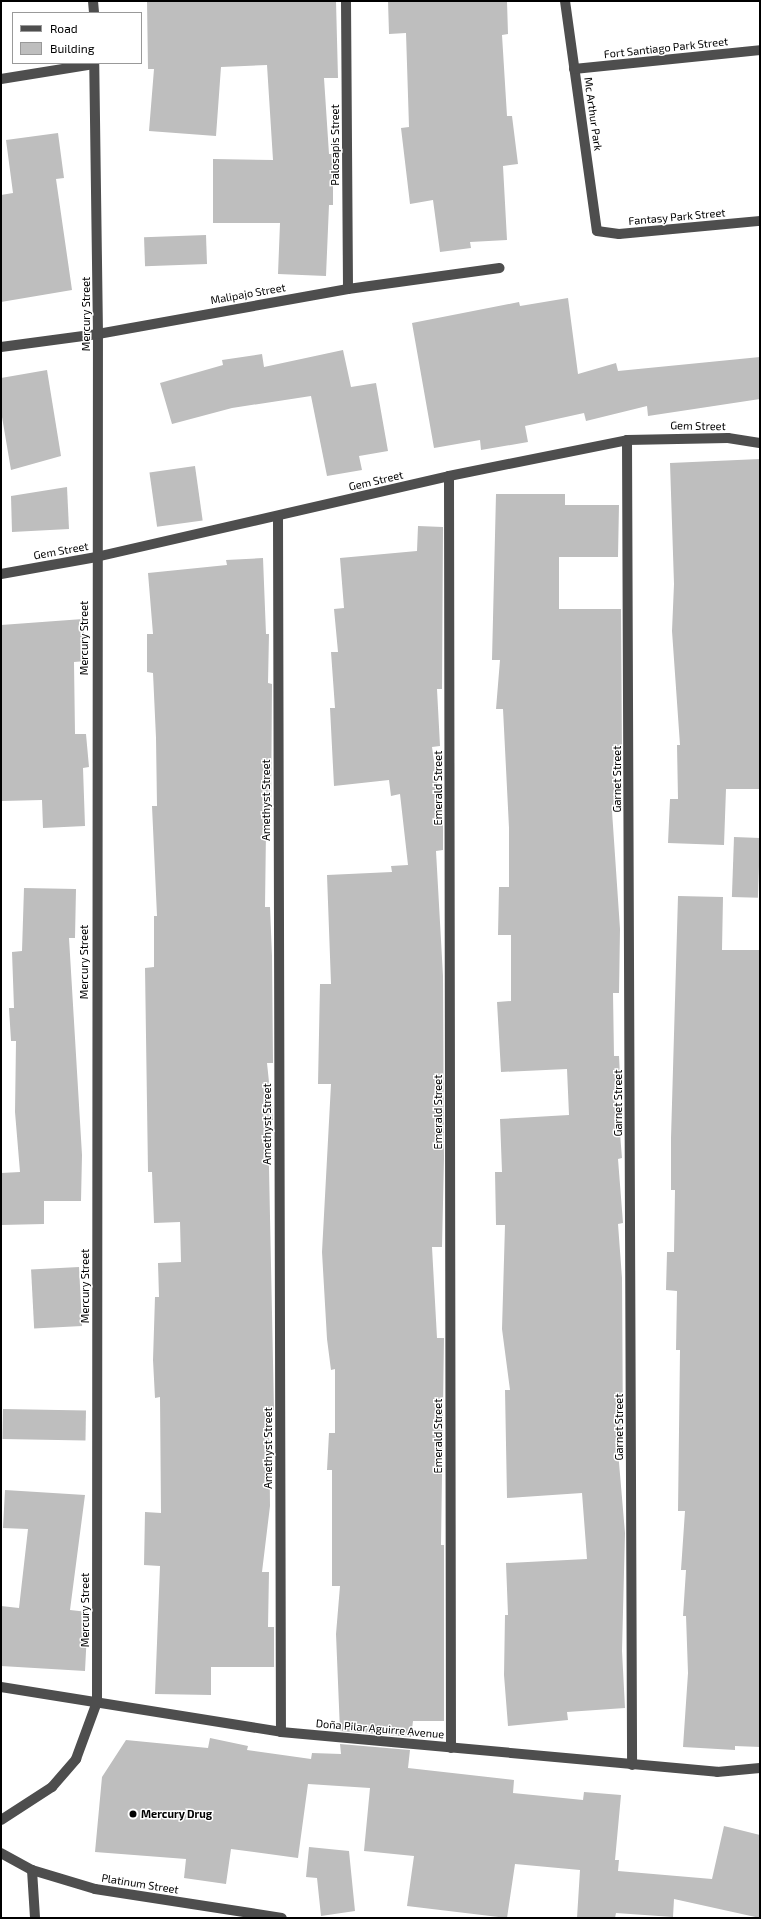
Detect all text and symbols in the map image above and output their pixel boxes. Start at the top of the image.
legend [12,12,142,64]
text: Road [50,21,78,35]
street label: Fort Santiago Park Street [603,35,729,61]
text: Building [50,41,94,55]
street label: Mc Arthur Park [581,76,605,152]
street label: Palosapis Street [328,104,342,186]
street label: Fantasy Park Street [628,206,726,228]
street label: Mercury Street [79,277,93,351]
street label: Malipajo Street [209,281,287,307]
street label: Gem Street [670,419,726,433]
street label: Gem Street [347,468,405,494]
street label: Gem Street [33,540,89,562]
street label: Mercury Street [77,601,91,675]
street label: Garnet Street [610,746,624,812]
street label: Emerald Street [431,751,445,825]
street label: Amethyst Street [259,759,273,841]
street label: Mercury Street [77,925,91,999]
street label: Garnet Street [611,1070,625,1136]
street label: Emerald Street [431,1075,445,1149]
street label: Amethyst Street [260,1083,274,1165]
street label: Mercury Street [78,1249,92,1323]
street label: Garnet Street [612,1394,626,1460]
street label: Emerald Street [431,1399,445,1473]
street label: Amethyst Street [261,1407,275,1489]
street label: Mercury Street [78,1573,92,1647]
street label: Doña Pilar Aguirre Avenue [315,1717,445,1741]
place label: Mercury Drug [141,1807,212,1821]
marker: Mercury Drug [128,1809,138,1819]
street label: Platinum Street [100,1871,180,1897]

